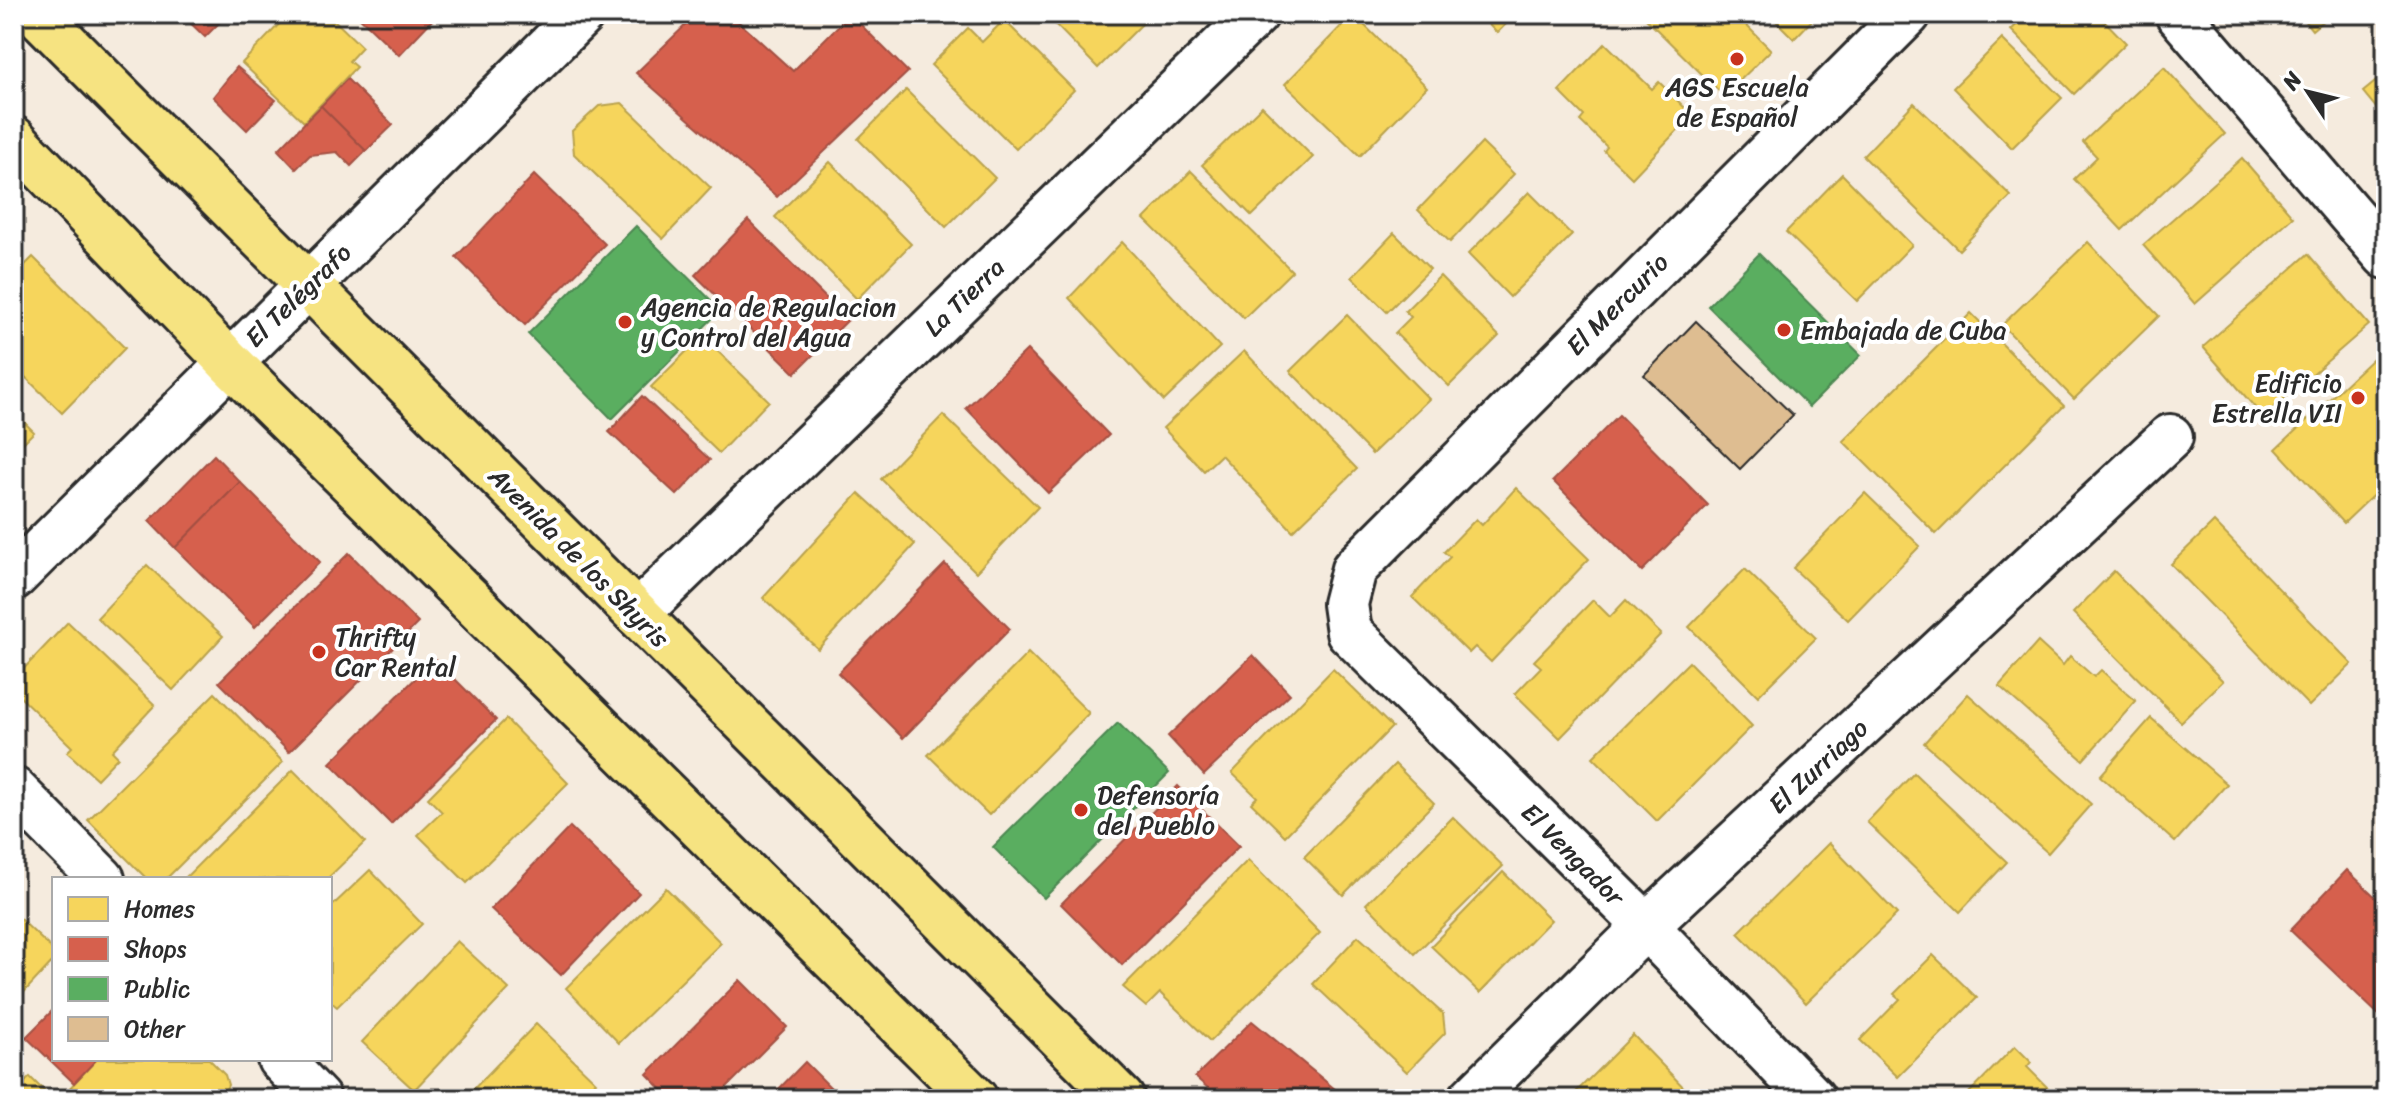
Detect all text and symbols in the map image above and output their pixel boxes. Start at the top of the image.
marker: AGS Escuela de Español [1728,50,1746,68]
north arrow [2268,52,2348,132]
text: N [2271,63,2313,99]
place label: AGS Escuela de Español [1664,64,1809,140]
street label: El Telégrafo [233,231,363,359]
street label: El Mercurio [1554,241,1680,367]
street label: La Tierra [912,246,1016,348]
place label: Agencia de Regulacion y Control del Agua [640,284,896,360]
place label: Embajada de Cuba [1800,307,2006,353]
marker: Agencia de Regulacion y Control del Agua [616,313,634,331]
marker: Embajada de Cuba [1775,321,1793,339]
place label: Edificio Estrella VII [2212,360,2342,436]
marker: Edificio Estrella VII [2349,389,2367,407]
street label: Avenida de los Shyris [476,454,682,660]
place label: Thrifty Car Rental [335,614,456,690]
marker: Thrifty Car Rental [310,643,328,661]
street label: El Zurriago [1757,707,1879,825]
place label: Defensoría del Pueblo [1097,772,1219,848]
street label: El Vengador [1510,791,1637,918]
marker: Defensoría del Pueblo [1072,801,1090,819]
legend [52,877,332,1061]
text: Homes [124,888,195,930]
text: Shops [124,928,187,970]
text: Public [124,968,190,1010]
text: Other [124,1008,186,1050]

